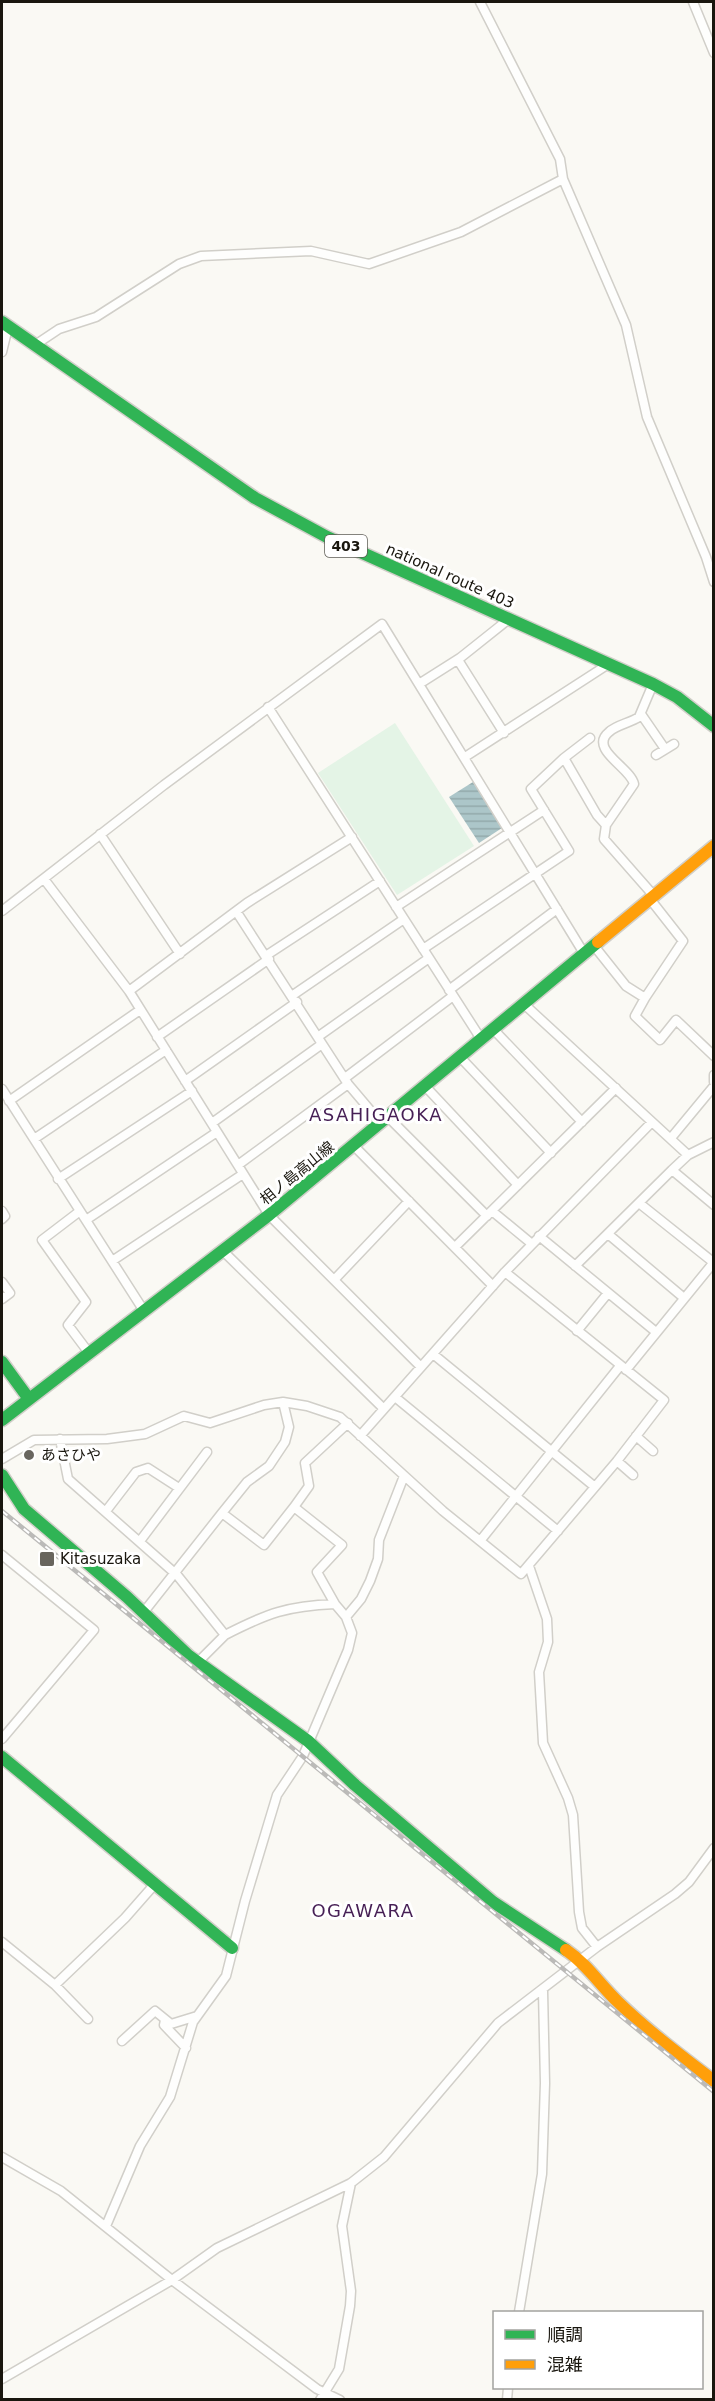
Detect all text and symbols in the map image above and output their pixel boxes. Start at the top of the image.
road number: 403 [325,535,367,557]
street label: national route 403 [383,540,517,612]
district label: ASAHIGAOKA [309,1104,443,1125]
street label: 相ノ島高山線 [256,1138,338,1208]
place label: あさひや [41,1446,101,1464]
marker: あさひや [22,1448,36,1462]
marker: Kitasuzaka [38,1550,56,1568]
place label: Kitasuzaka [60,1550,141,1568]
district label: OGAWARA [311,1900,415,1921]
legend [493,2311,703,2389]
text: 順調 [547,2324,583,2345]
text: 混雑 [547,2354,583,2375]

